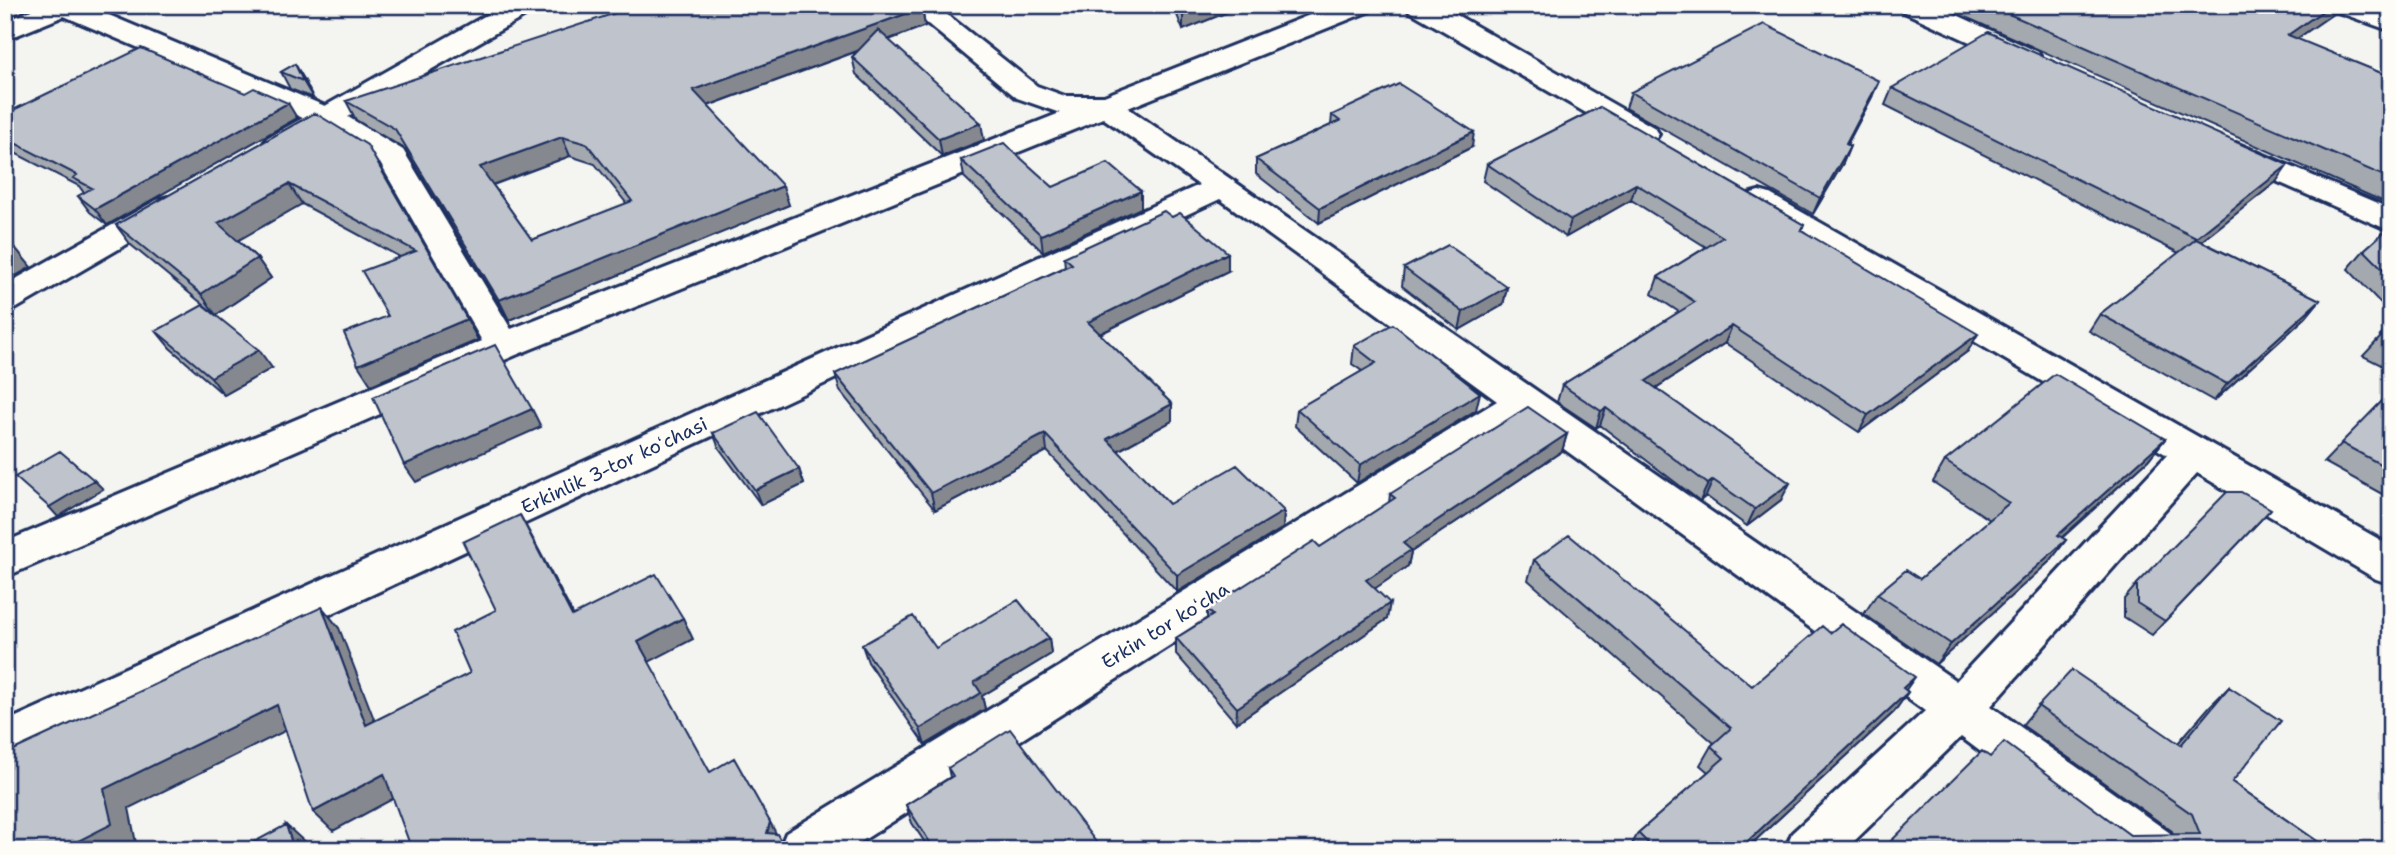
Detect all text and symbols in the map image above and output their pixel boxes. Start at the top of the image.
street label: Erkinlik 3-tor koʻchasi [517,411,711,520]
street label: Erkin tor koʻcha [1097,576,1234,675]

